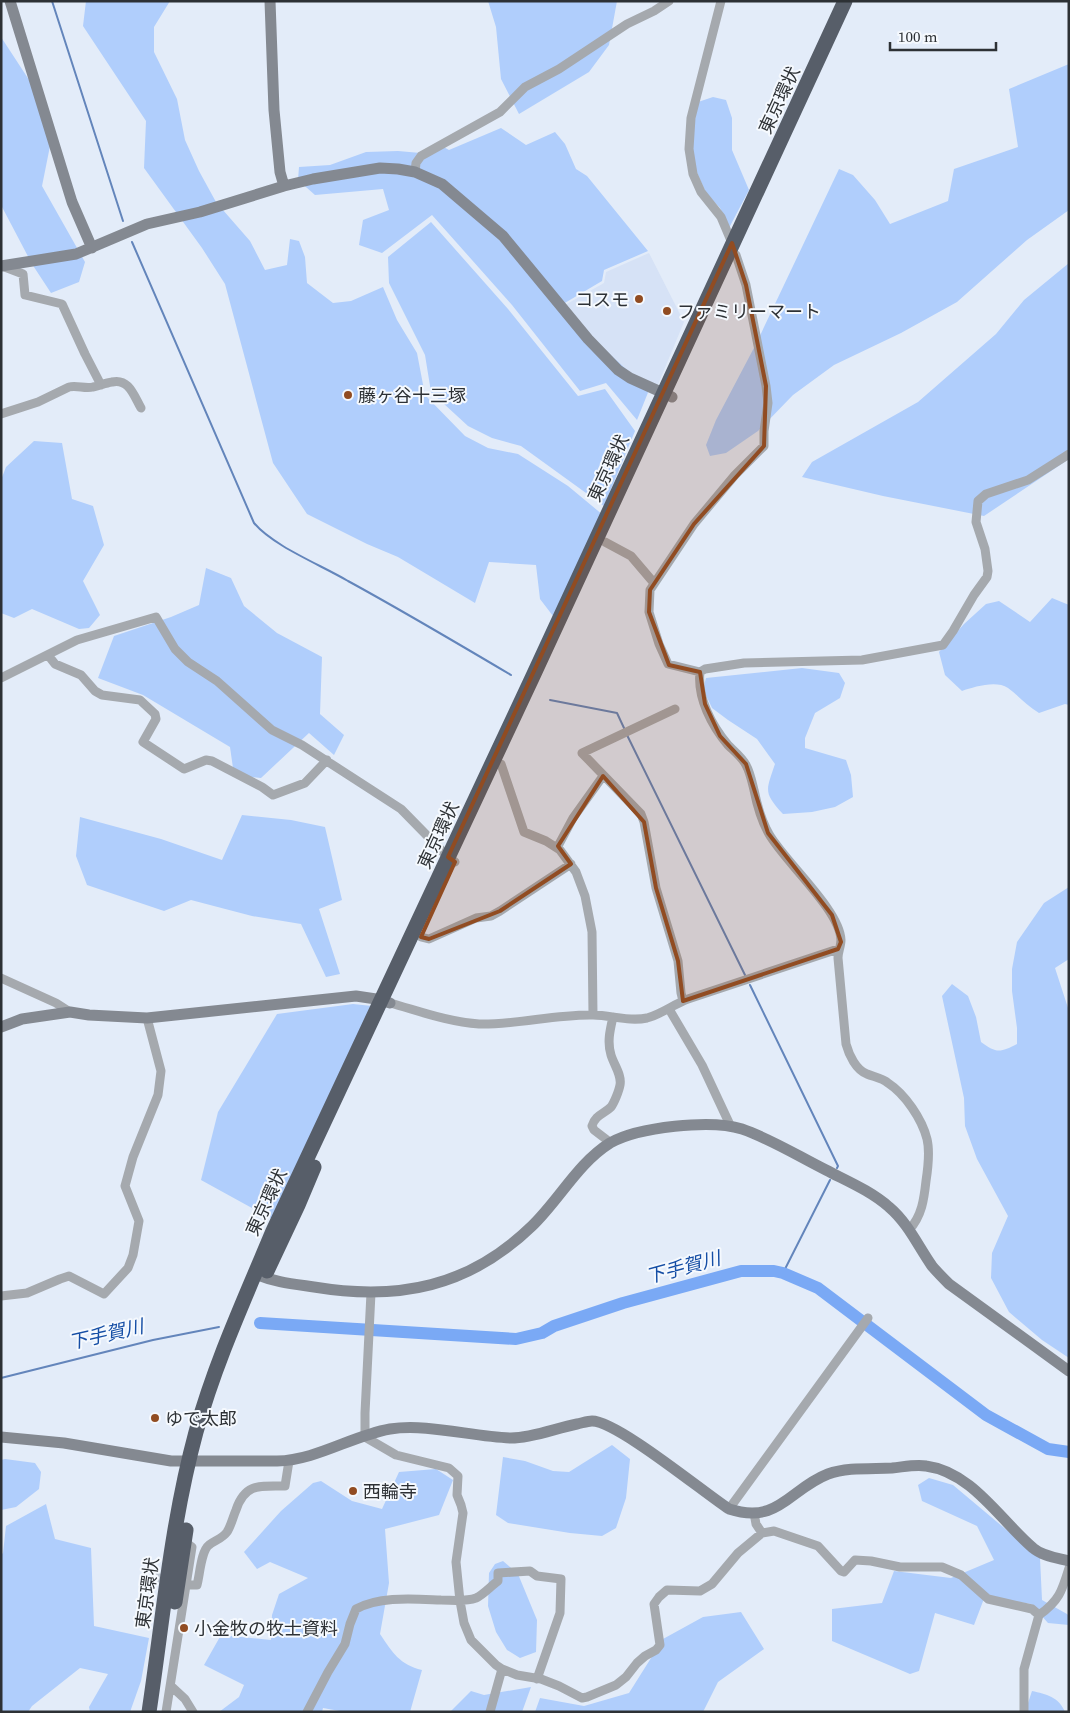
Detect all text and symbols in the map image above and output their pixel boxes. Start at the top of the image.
scale bar [890,20,996,52]
text: 100 m [898,26,938,47]
street label: 東京環状 [752,62,806,138]
place label: コスモ [575,287,629,312]
marker: コスモ [633,293,645,305]
place label: ファミリーマート [677,299,821,324]
marker: ファミリーマート [661,305,673,317]
place label: 藤ヶ谷十三塚 [358,383,466,408]
marker: 藤ヶ谷十三塚 [342,389,354,401]
street label: 東京環状 [581,430,635,506]
street label: 東京環状 [411,797,465,873]
street label: 東京環状 [239,1164,293,1240]
water label: 下手賀川 [643,1244,725,1289]
water label: 下手賀川 [66,1312,148,1355]
place label: ゆで太郎 [165,1406,237,1431]
marker: ゆで太郎 [149,1412,161,1424]
place label: 西輪寺 [363,1479,417,1504]
marker: 西輪寺 [347,1485,359,1497]
street label: 東京環状 [130,1556,164,1630]
place label: 小金牧の牧士資料 [194,1616,338,1641]
marker: 小金牧の牧士資料 [178,1622,190,1634]

